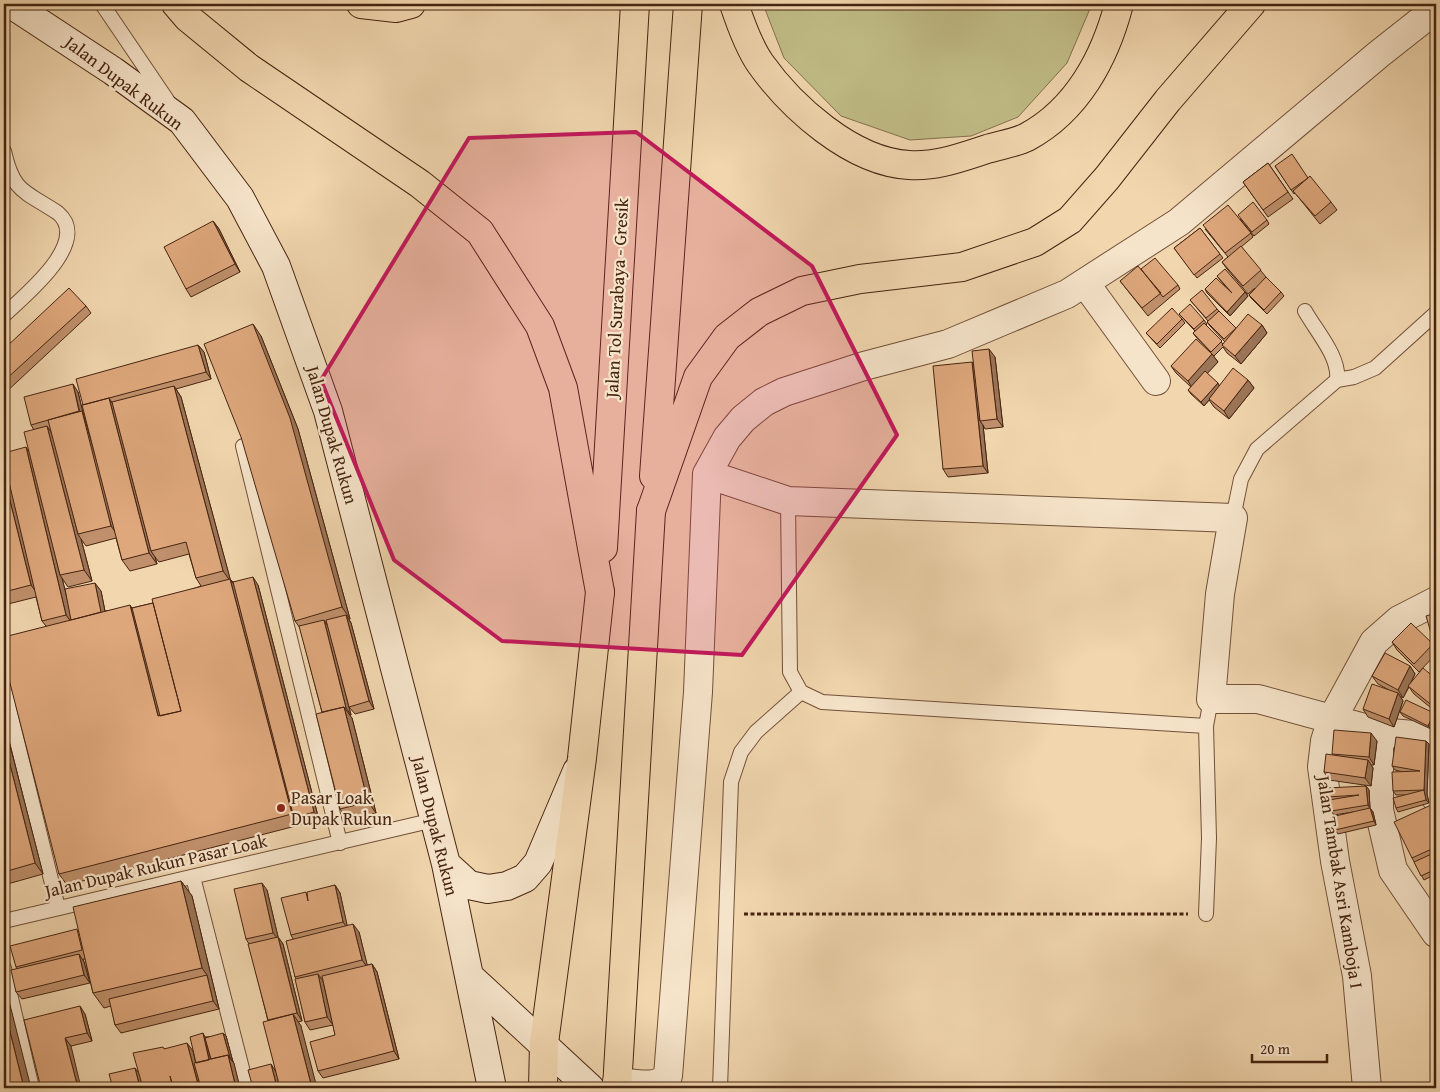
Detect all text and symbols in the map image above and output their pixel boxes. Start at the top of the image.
street label: Jalan Dupak Rukun [58,28,189,136]
street label: Jalan Tol Surabaya - Gresik [598,196,635,401]
street label: Jalan Dupak Rukun [299,361,365,507]
street label: Jalan Dupak Rukun [405,751,466,898]
street label: Jalan Tambak Asri Kamboja I [1310,772,1371,990]
place label: Pasar Loak Dupak Rukun [291,784,392,832]
marker: Pasar Loak Dupak Rukun [275,802,287,814]
street label: Jalan Dupak Rukun Pasar Loak [40,827,271,905]
scale bar [1252,1032,1328,1064]
text: 20 m [1260,1038,1291,1059]

